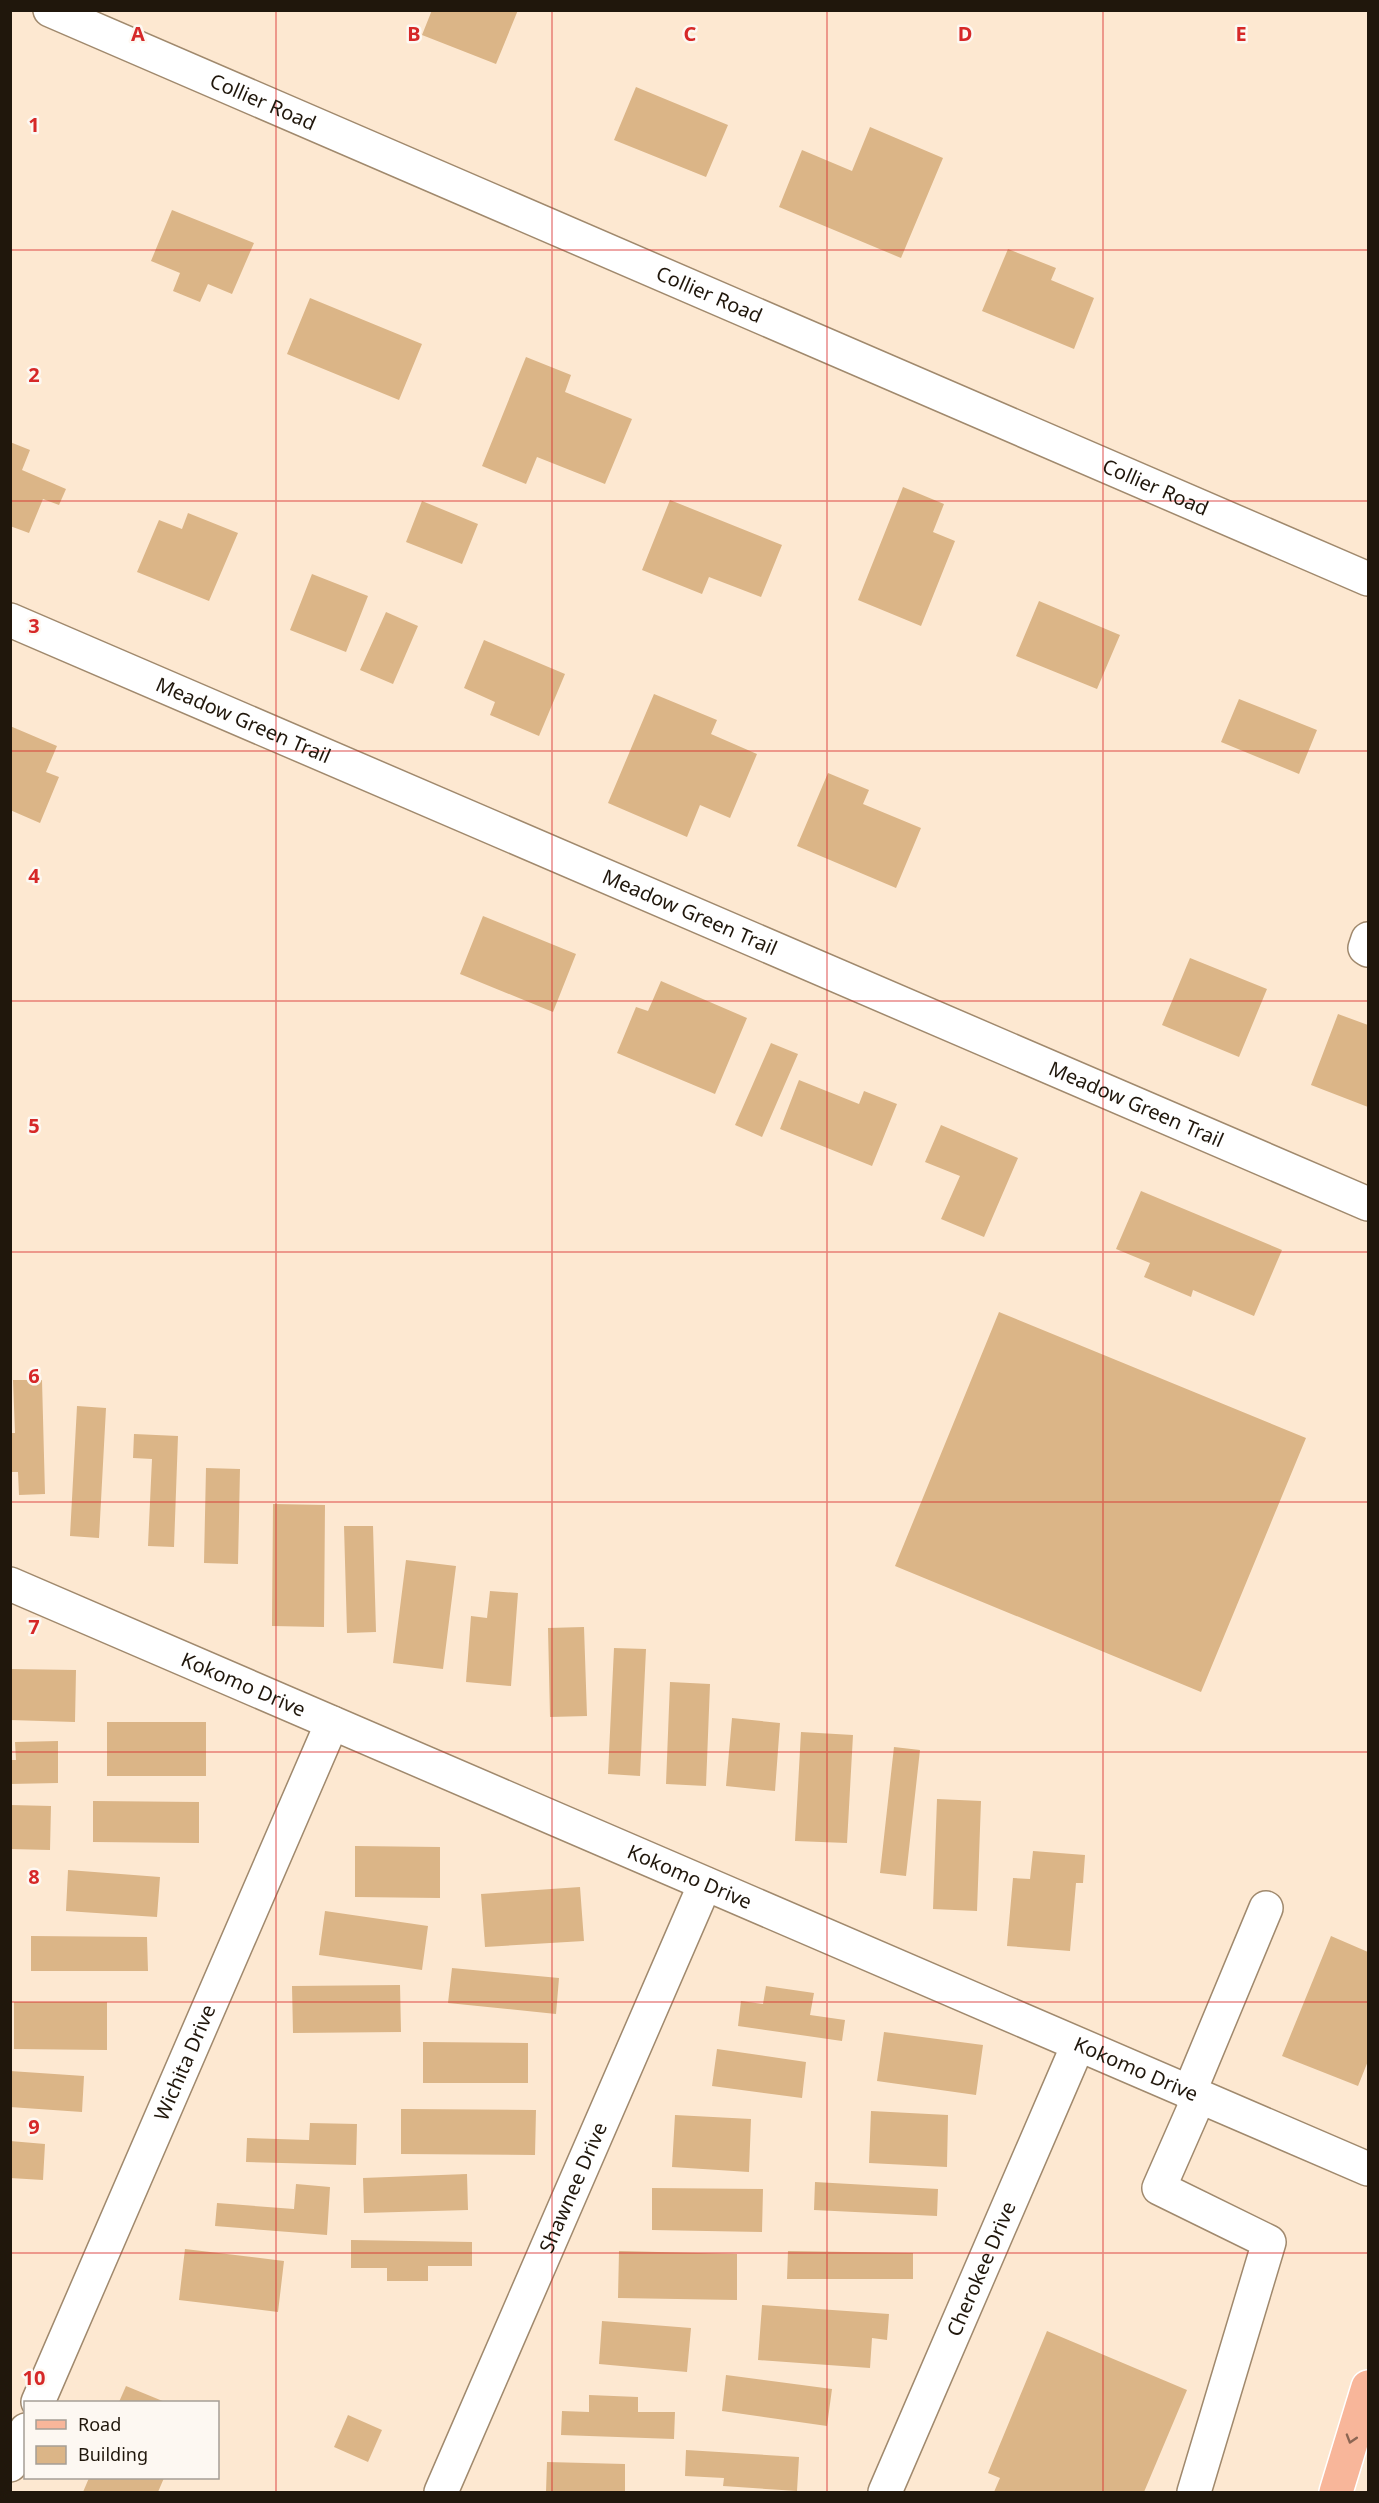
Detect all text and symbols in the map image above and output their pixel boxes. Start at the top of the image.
text: A [131,20,145,47]
text: B [407,20,421,47]
text: C [684,20,697,47]
text: D [958,20,972,47]
text: E [1235,20,1247,47]
street label: Collier Road [206,67,320,136]
text: 1 [28,111,40,138]
street label: Collier Road [652,259,767,329]
text: 2 [28,361,40,388]
street label: Collier Road [1098,452,1213,522]
text: 3 [28,612,40,639]
street label: Meadow Green Trail [152,670,335,769]
text: 4 [28,862,40,889]
street label: Meadow Green Trail [598,862,782,961]
street label: Meadow Green Trail [1045,1054,1228,1153]
text: 5 [28,1112,40,1139]
text: 6 [28,1362,40,1389]
text: 7 [28,1613,40,1640]
street label: Kokomo Drive [177,1645,310,1723]
street label: Kokomo Drive [623,1838,756,1915]
text: 8 [28,1863,40,1890]
street label: Wichita Drive [148,2000,222,2125]
street label: Kokomo Drive [1070,2030,1202,2107]
text: 9 [28,2113,40,2140]
street label: Shawnee Drive [533,2118,613,2257]
street label: Cherokee Drive [940,2197,1022,2340]
text: 10 [23,2364,45,2391]
legend [24,2401,219,2479]
text: Road [78,2412,121,2436]
one-way arrow [1346,2433,1358,2444]
text: Building [78,2442,148,2466]

